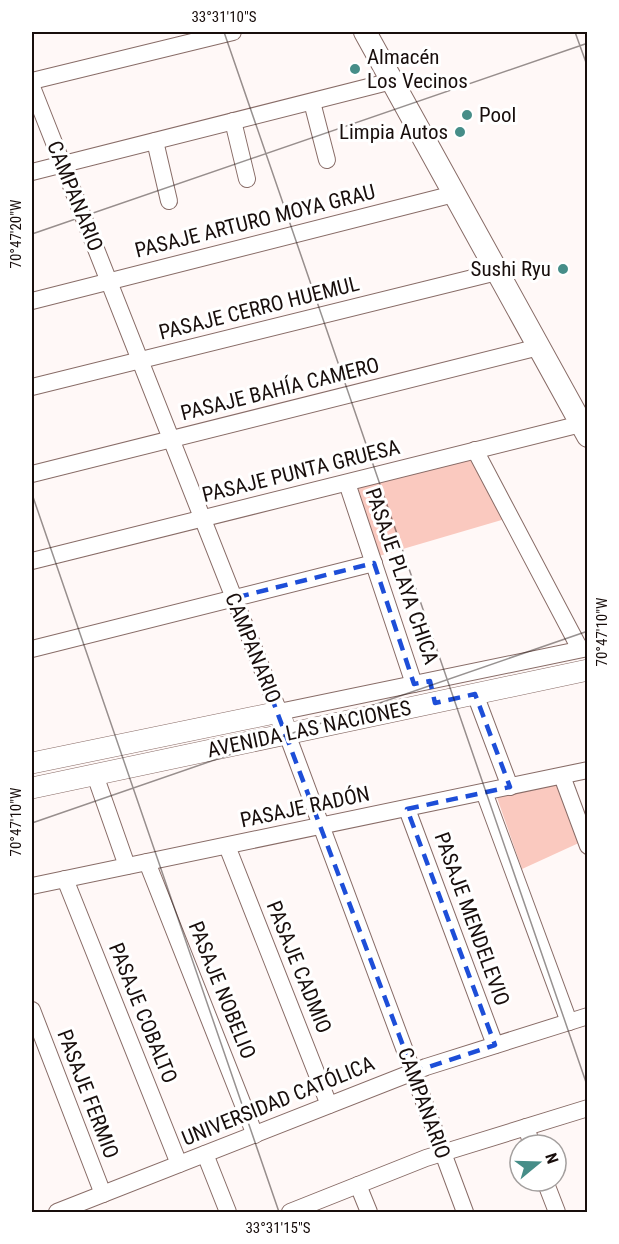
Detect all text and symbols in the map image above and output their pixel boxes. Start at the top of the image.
text: 33°31'10"S [191,8,257,26]
place label: Almacén Los Vecinos [367,45,468,93]
marker: Almacén Los Vecinos [348,62,362,76]
place label: Pool [479,103,516,127]
marker: Pool [460,108,474,122]
place label: Limpia Autos [339,120,448,144]
marker: Limpia Autos [453,125,467,139]
street label: CAMPANARIO [42,137,108,255]
street label: PASAJE ARTURO MOYA GRAU [132,180,378,262]
text: 70°47'20"W [7,199,25,268]
place label: Sushi Ryu [471,257,551,281]
marker: Sushi Ryu [556,262,570,276]
street label: PASAJE CERRO HUEMUL [156,271,362,345]
street label: PASAJE BAHÍA CAMERO [178,353,382,425]
street label: PASAJE PUNTA GRUESA [200,435,402,507]
street label: PASAJE PLAYA CHICA [361,485,443,667]
street label: CAMPANARIO [220,589,286,707]
text: 70°47'10"W [593,597,611,666]
street label: AVENIDA LAS NACIONES [205,696,413,762]
street label: PASAJE RADÓN [238,782,372,832]
text: 70°47'10"W [7,787,25,856]
street label: PASAJE MENDELEVIO [430,829,514,1009]
street label: PASAJE CADMIO [262,897,336,1037]
street label: PASAJE NOBELIO [184,918,260,1062]
street label: PASAJE COBALTO [104,939,182,1087]
street label: PASAJE FERMIO [52,1026,124,1162]
street label: CAMPANARIO [393,1044,455,1162]
street label: UNIVERSIDAD CATÓLICA [178,1051,378,1151]
north arrow [508,1133,568,1193]
text: N [541,1151,562,1166]
text: 33°31'15"S [245,1219,311,1237]

